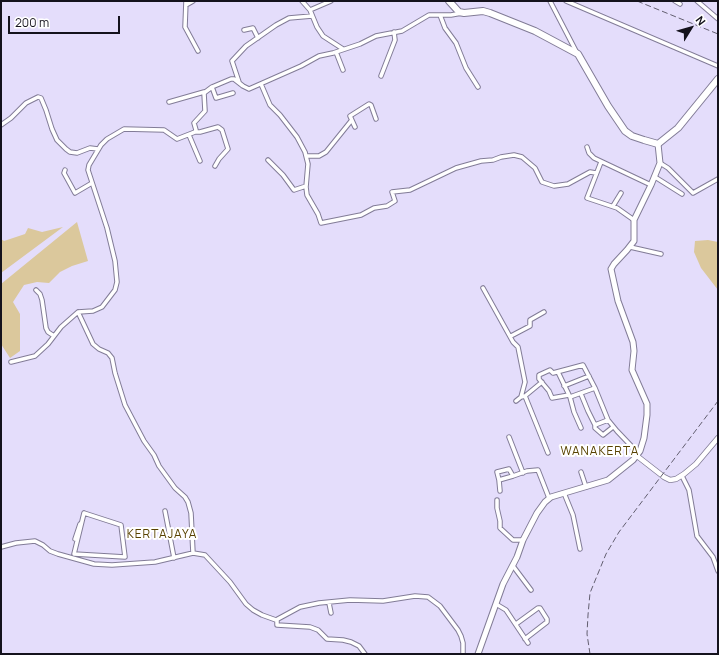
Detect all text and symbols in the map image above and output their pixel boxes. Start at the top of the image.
scale bar [10,8,122,34]
north arrow [671,8,711,48]
text: N [693,13,709,28]
text: 200 m [15,14,49,31]
district label: WANAKERTA [561,445,639,459]
district label: KERTAJAYA [127,528,197,542]

